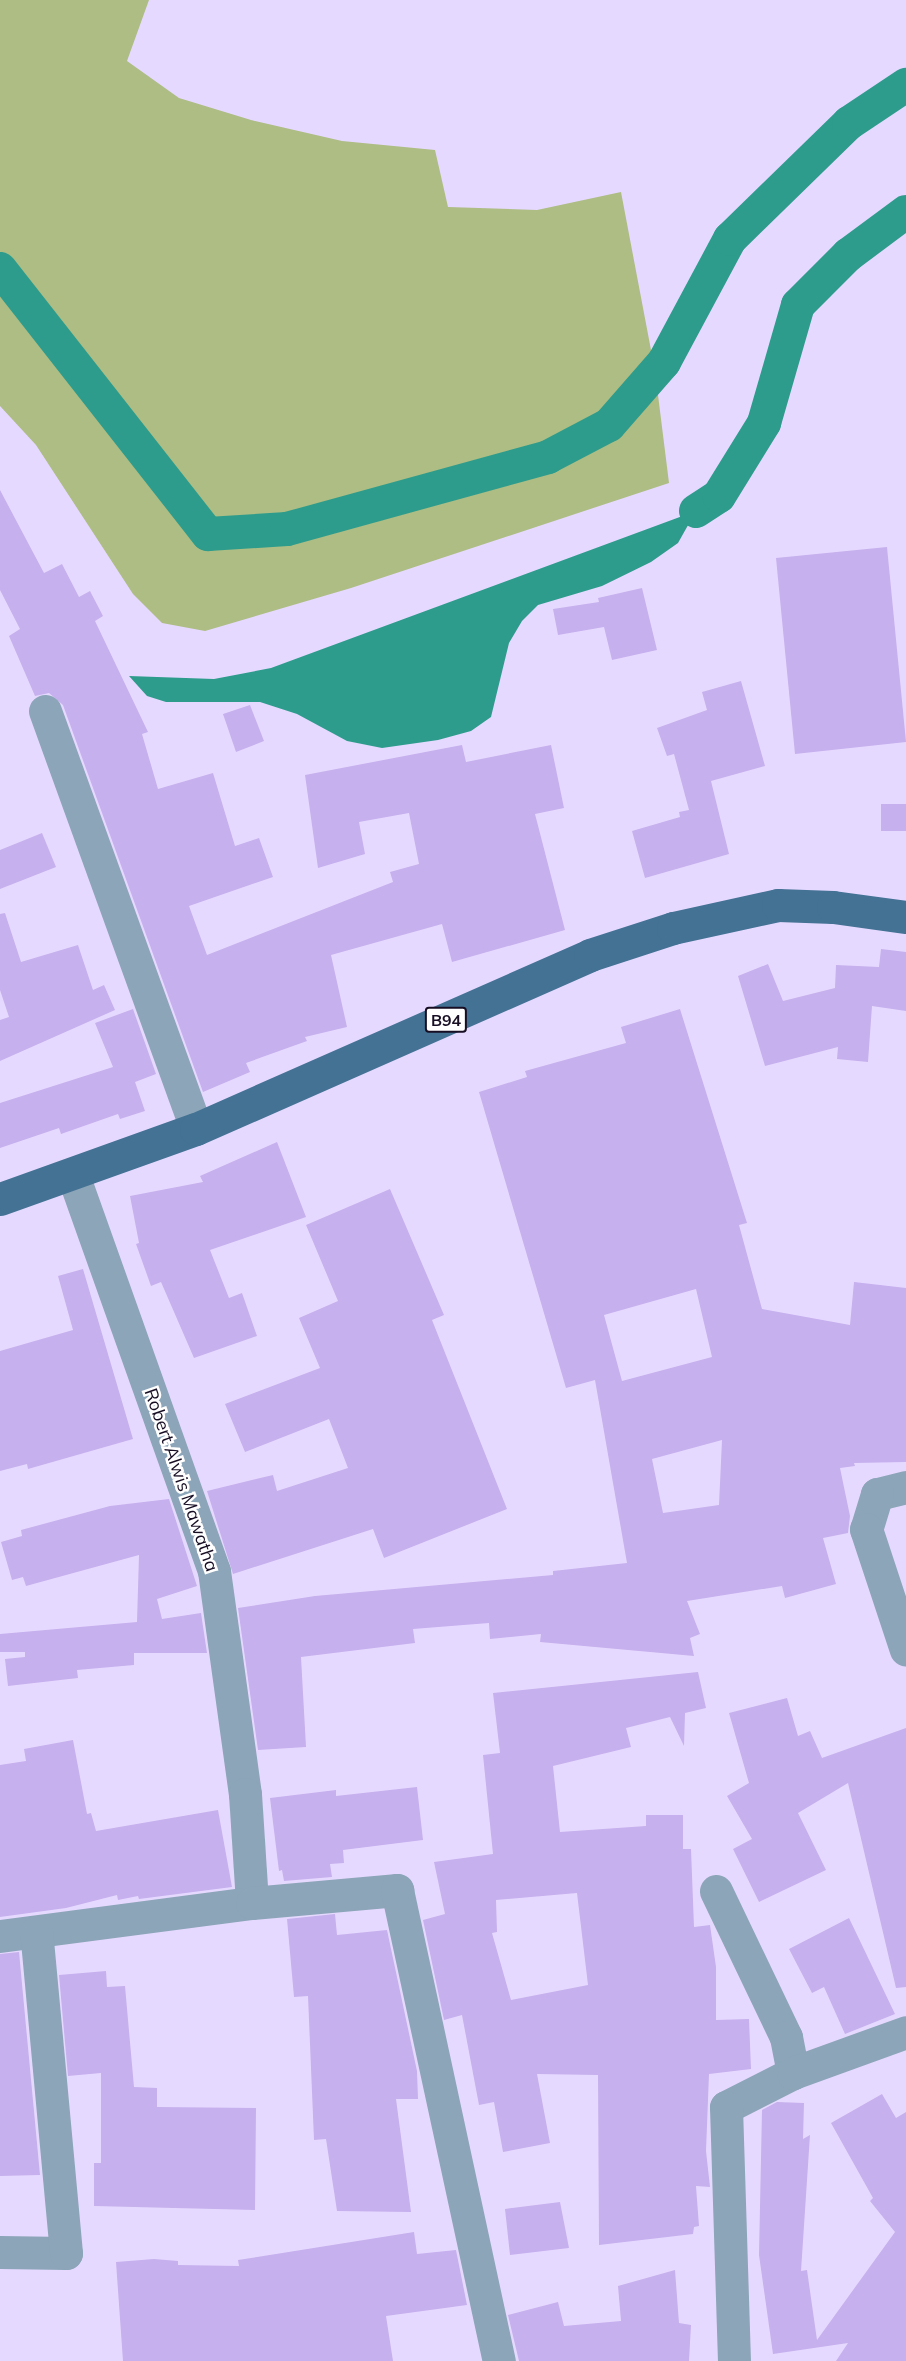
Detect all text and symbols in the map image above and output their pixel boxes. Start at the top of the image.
road number: B94 [424,1007,468,1033]
street label: Robert Alwis Mawatha [139,1386,223,1574]

